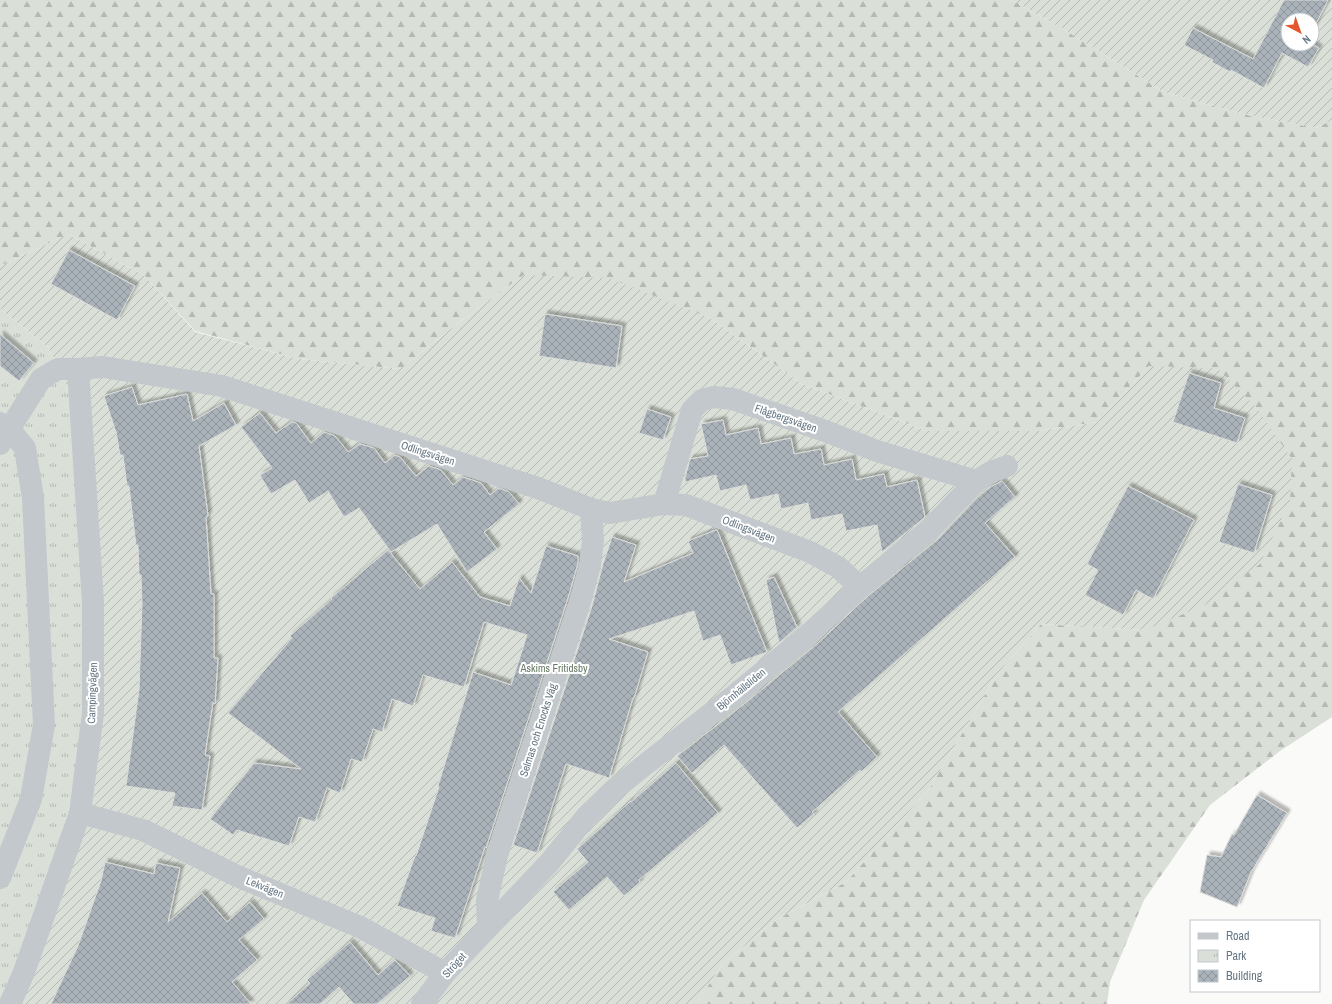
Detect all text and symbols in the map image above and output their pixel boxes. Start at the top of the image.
north arrow [1280,12,1320,52]
text: N [1300,32,1314,47]
street label: Flågbergsvägen [753,401,819,435]
street label: Odlingsvägen [399,438,457,468]
street label: Odlingsvägen [721,512,777,546]
park label: Askims Fritidsby [519,661,588,675]
street label: Campingvägen [84,662,100,724]
street label: Björnhällsliden [714,665,768,713]
street label: Selmas och Enocks Väg [516,682,560,778]
street label: Lekvägen [244,873,286,901]
legend [1190,920,1320,992]
text: Road [1226,928,1250,944]
text: Park [1226,948,1246,964]
street label: Ströget [439,949,469,980]
text: Building [1226,968,1263,984]

